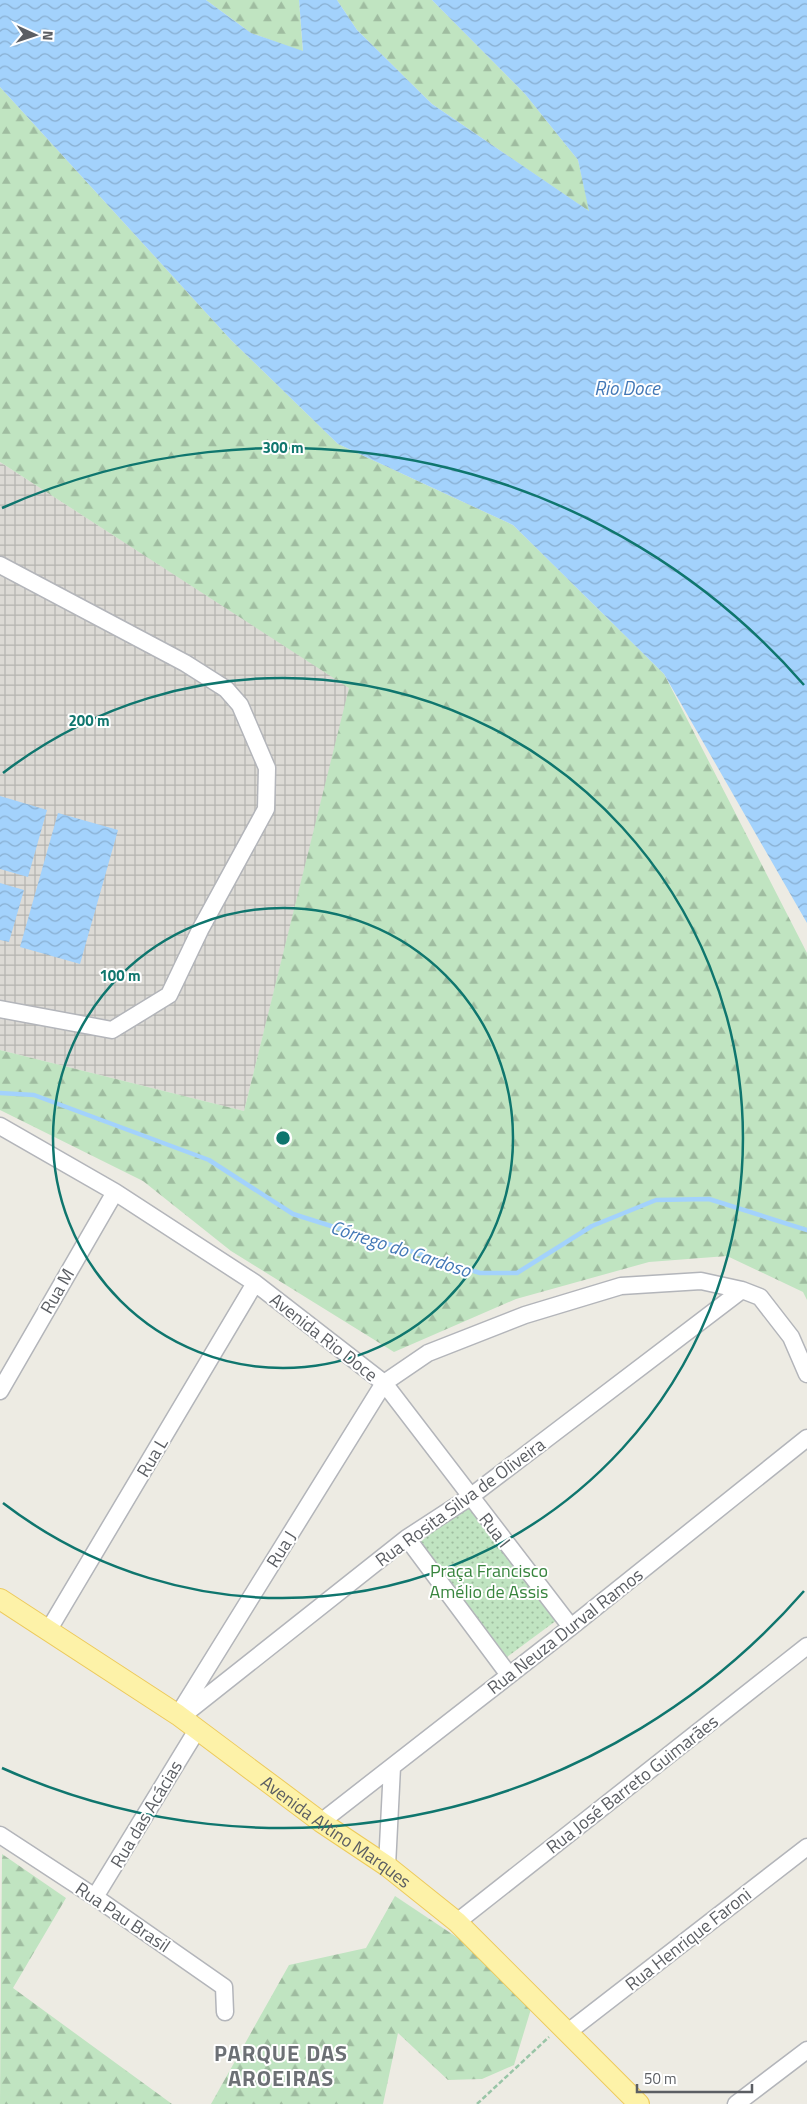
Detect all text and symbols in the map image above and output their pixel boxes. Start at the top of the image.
north arrow [10,10,60,60]
text: N [38,30,59,41]
water label: Rio Doce [594,373,661,402]
text: 300 m [262,436,304,459]
text: 200 m [68,709,110,732]
text: 100 m [99,964,141,987]
centre of rings [274,1129,292,1147]
water label: Córrego do Cardoso [327,1212,475,1285]
street label: Rua M [33,1263,81,1319]
street label: Avenida Rio Doce [264,1286,384,1388]
street label: Rua Rosita Silva de Oliveira [369,1431,551,1573]
street label: Rua L [130,1432,175,1482]
street label: Rua I [473,1507,517,1553]
street label: Rua J [259,1525,303,1573]
park label: Praça Francisco Amélio de Assis [430,1557,548,1605]
street label: Rua Neuza Durval Ramos [481,1561,649,1701]
street label: Rua José Barreto Guimarães [540,1708,724,1860]
street label: Rua das Acácias [103,1755,189,1873]
street label: Avenida Altino Marques [256,1768,417,1894]
street label: Rua Pau Brasil [70,1875,176,1959]
street label: Rua Henrique Faroni [619,1881,757,1997]
district label: PARQUE DAS AROEIRAS [214,2036,348,2095]
scale bar [637,2062,752,2094]
text: 50 m [644,2067,677,2090]

